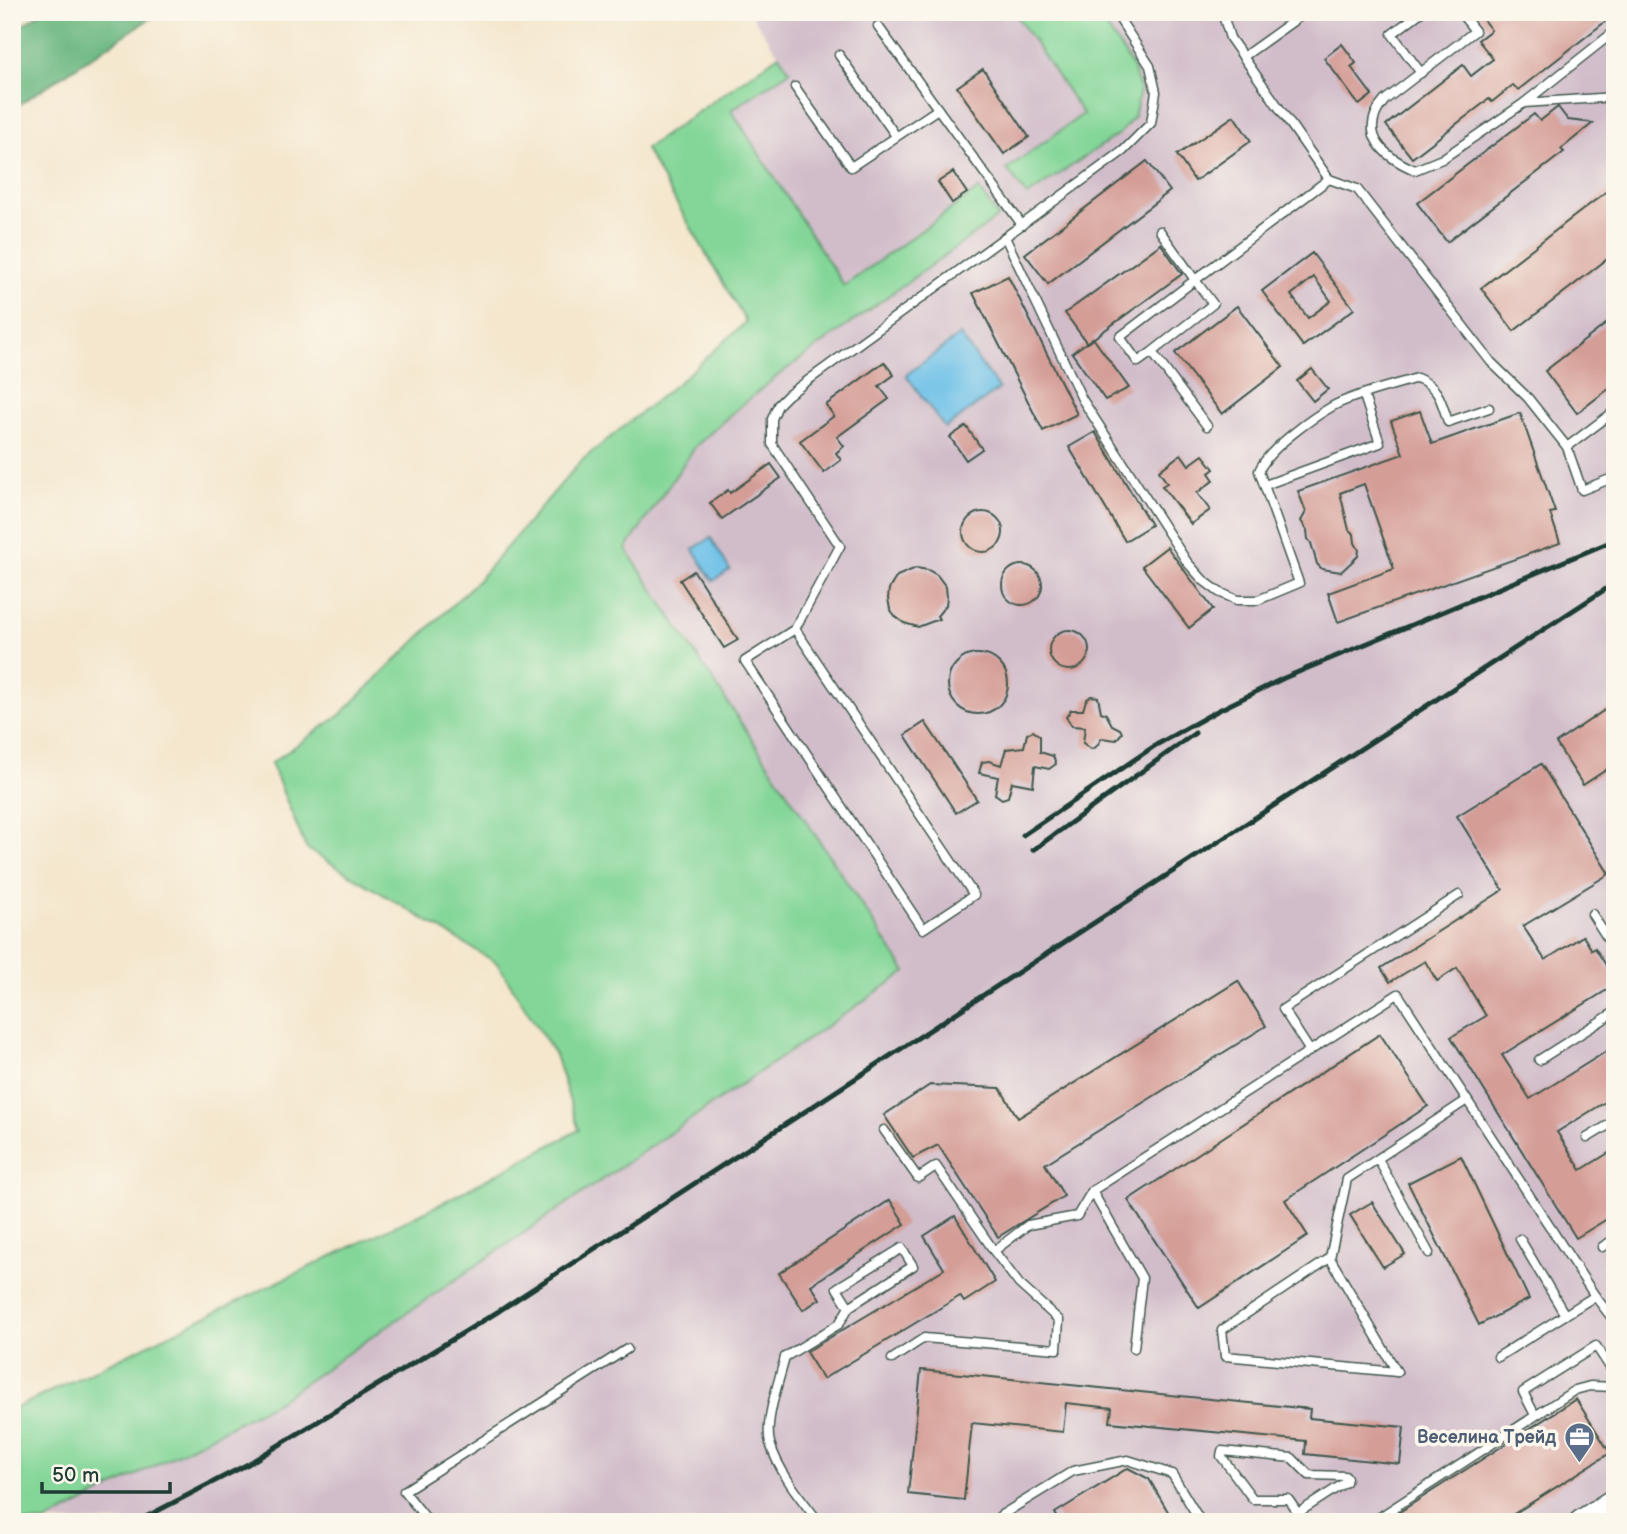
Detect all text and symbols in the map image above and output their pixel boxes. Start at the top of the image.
office icon: Веселина Трейд [1562,1420,1596,1464]
place label: Веселина Трейд [1417,1427,1556,1448]
scale bar [42,1450,170,1494]
text: 50 m [52,1463,99,1488]

